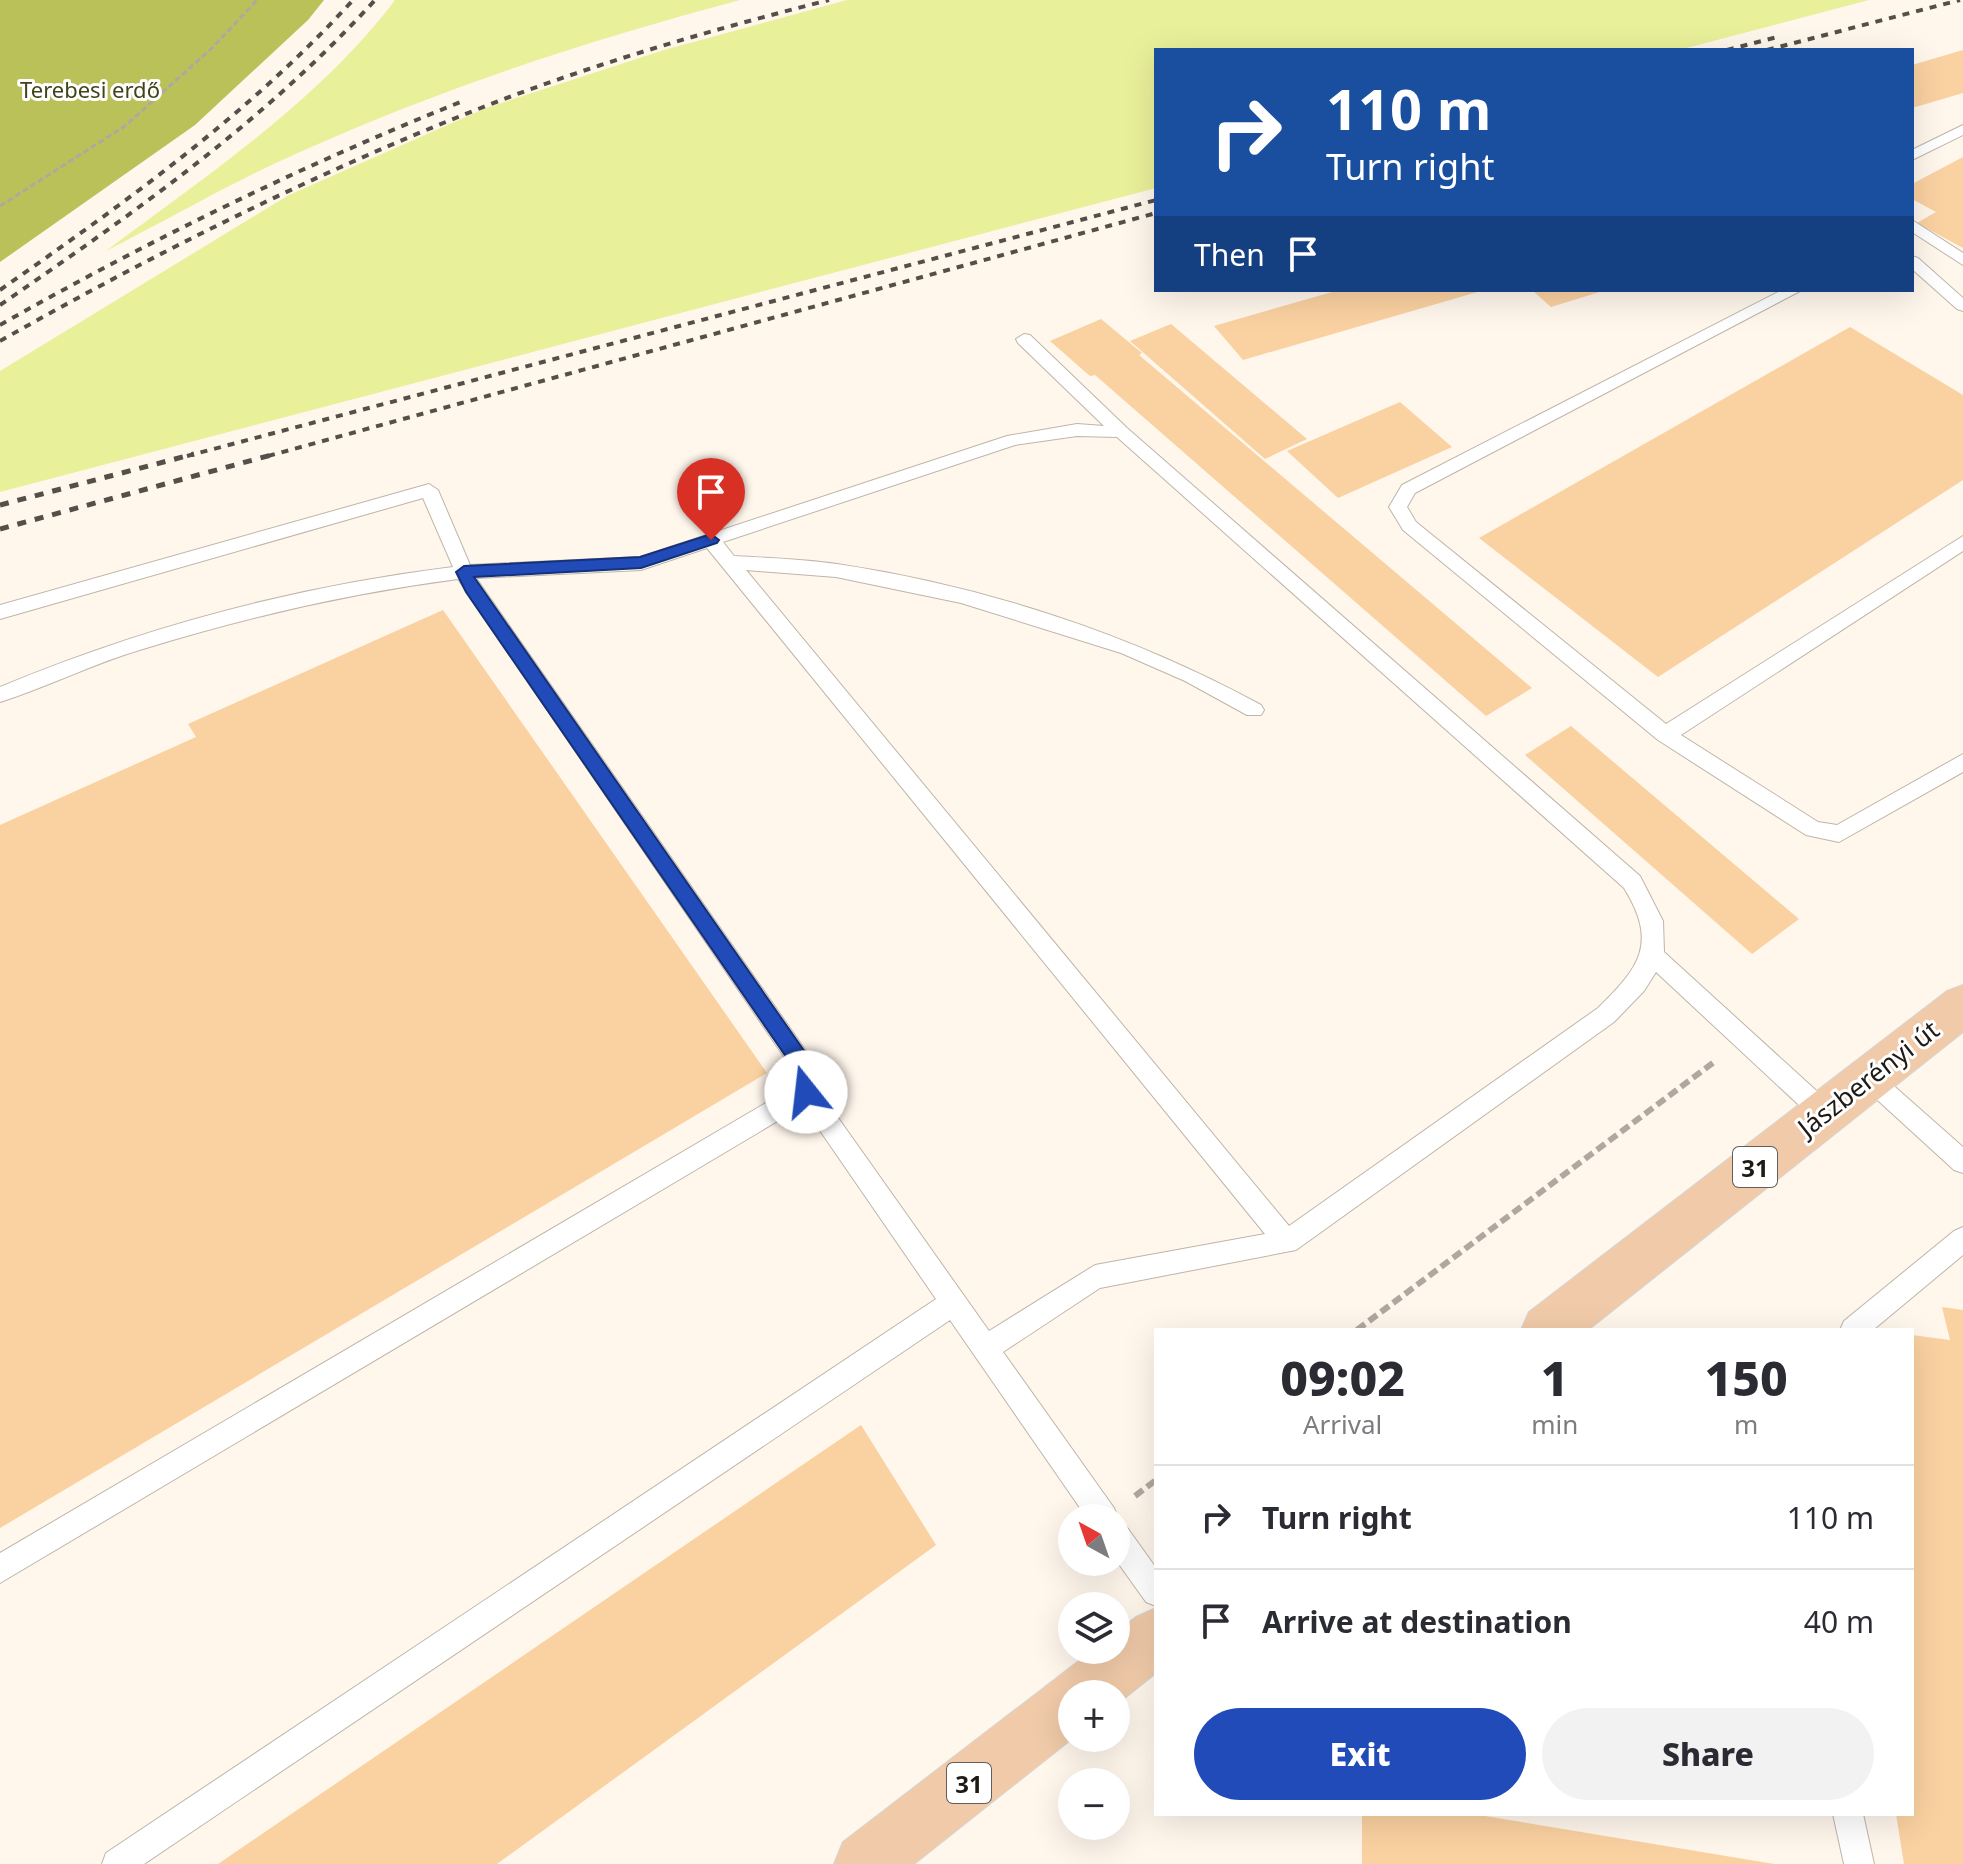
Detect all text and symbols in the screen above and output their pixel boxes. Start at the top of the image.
text: 110 m [1326,70,1491,146]
park label: Terebesi erdő [20,74,160,104]
icon: right [1194,80,1298,184]
text: Turn right [1326,142,1494,191]
icon: arrive [1281,232,1325,276]
text: Then [1194,234,1265,275]
pin [677,458,745,540]
icon: arrive [689,470,733,514]
street label: Jászberényi út [1788,1011,1946,1146]
position arrow [764,1050,848,1134]
road number: 31 [1733,1147,1777,1187]
text: 09:02 [1280,1345,1405,1410]
text: 1 [1541,1345,1569,1410]
text: 150 [1705,1345,1788,1410]
text: Arrival [1303,1406,1382,1442]
text: min [1531,1406,1578,1442]
text: m [1734,1406,1758,1442]
icon: right [1194,1495,1238,1539]
text: Turn right [1262,1497,1412,1538]
text: 110 m [1787,1497,1874,1538]
north arrow [1058,1504,1130,1576]
map controls [1058,1504,1130,1840]
button: layers [1058,1592,1130,1664]
icon: arrive [1194,1599,1238,1643]
text: Arrive at destination [1262,1601,1572,1642]
text: 40 m [1804,1601,1874,1642]
button: + [1058,1680,1130,1752]
button: Exit [1194,1708,1526,1800]
button: Share [1542,1708,1874,1800]
road number: 31 [947,1763,991,1803]
button: − [1058,1768,1130,1840]

